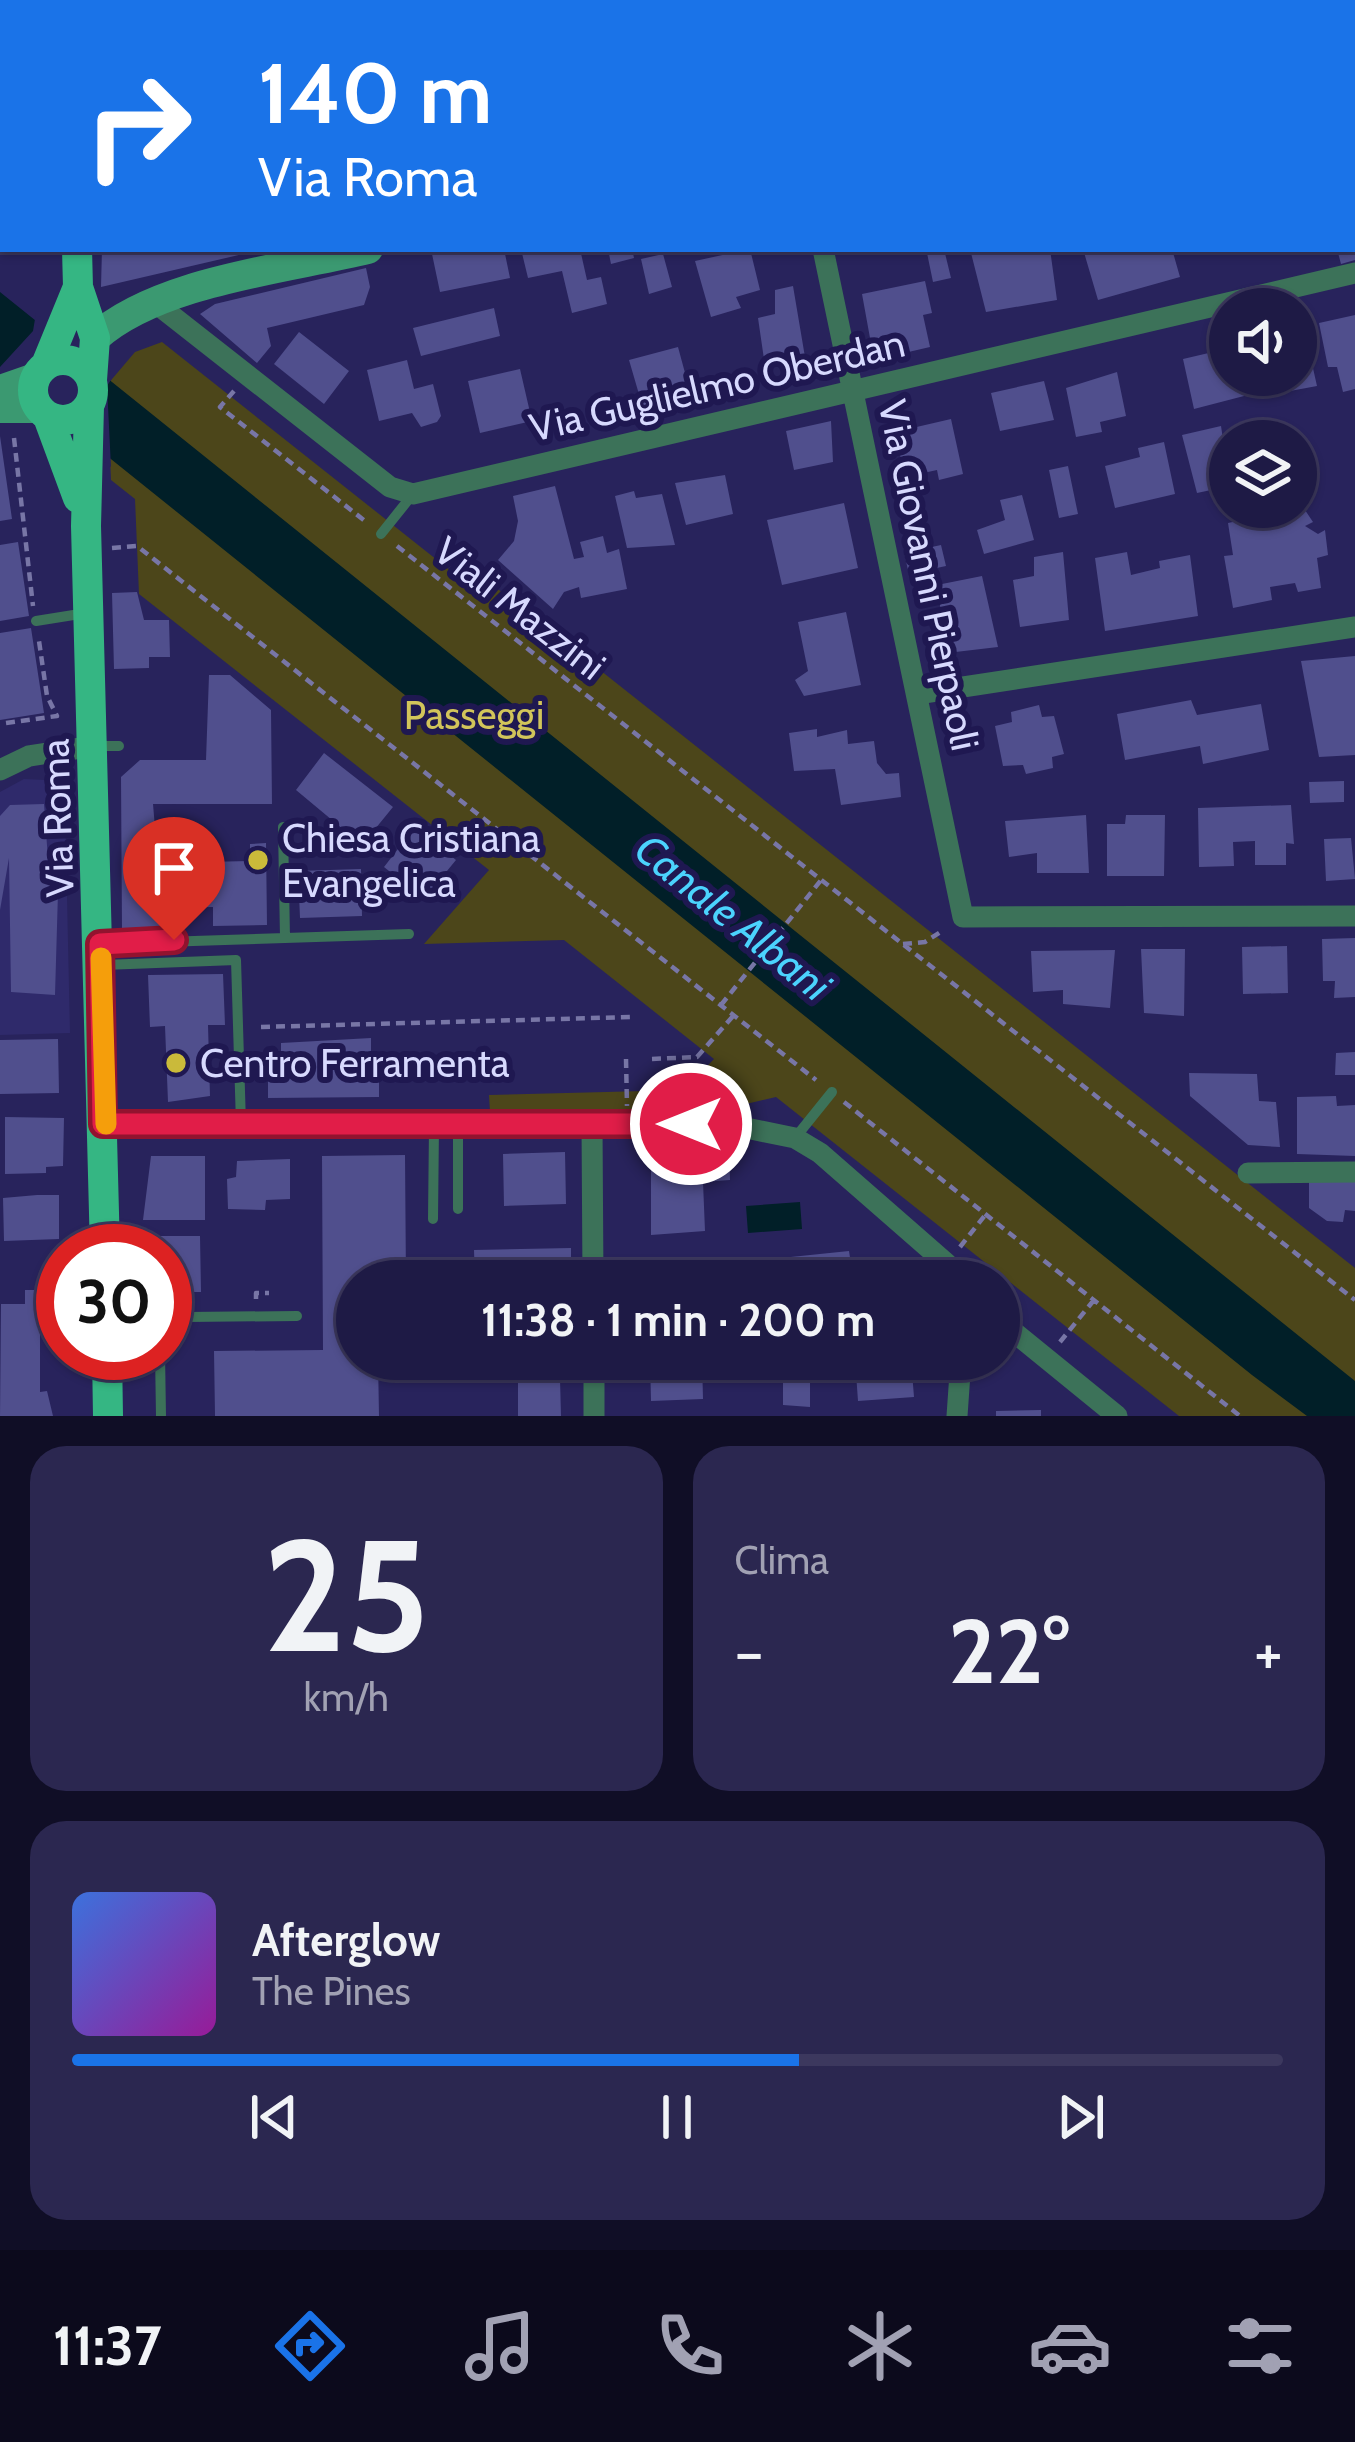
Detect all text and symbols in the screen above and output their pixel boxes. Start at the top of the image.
text: 140 m [258,42,492,144]
icon: right [60,48,216,204]
text: Via Roma [258,144,477,210]
map controls [1209,288,1317,528]
button: sound [1209,288,1317,396]
street label: Via Guglielmo Oberdan [525,318,909,452]
street label: Via Giovanni Pierpaoli [868,395,990,755]
button: layers [1209,420,1317,528]
street label: Viali Mazzini [425,526,615,690]
park label: Passeggi [404,691,544,739]
street label: Via Roma [30,738,84,898]
place label: Chiesa Cristiana Evangelica [282,814,540,907]
pin [123,817,225,940]
water label: Canale Albani [625,822,842,1012]
icon: arrive [141,835,207,901]
marker: Chiesa Cristiana Evangelica [245,847,271,873]
place label: Centro Ferramenta [200,1039,510,1087]
marker: Centro Ferramenta [163,1050,189,1076]
position arrow [628,1061,754,1187]
speed limit sign: 30 [36,1224,192,1380]
text: 11:38 · 1 min · 200 m [481,1293,875,1347]
text: 25 [263,1500,429,1690]
text: Clima [735,1536,829,1584]
text: 22° [948,1596,1069,1706]
text: − [735,1611,764,1692]
text: + [1254,1611,1283,1692]
text: km/h [304,1673,389,1721]
text: Afterglow [252,1913,440,1967]
text: The Pines [252,1967,411,2015]
icon: previous [241,2084,307,2150]
icon: pause [644,2084,710,2150]
icon: next [1048,2084,1114,2150]
icon: directions [268,2304,352,2388]
icon: music [458,2304,542,2388]
icon: phone [648,2304,732,2388]
icon: climate [838,2304,922,2388]
icon: car [1028,2304,1112,2388]
icon: filters [1218,2304,1302,2388]
text: 11:37 [53,2313,162,2379]

